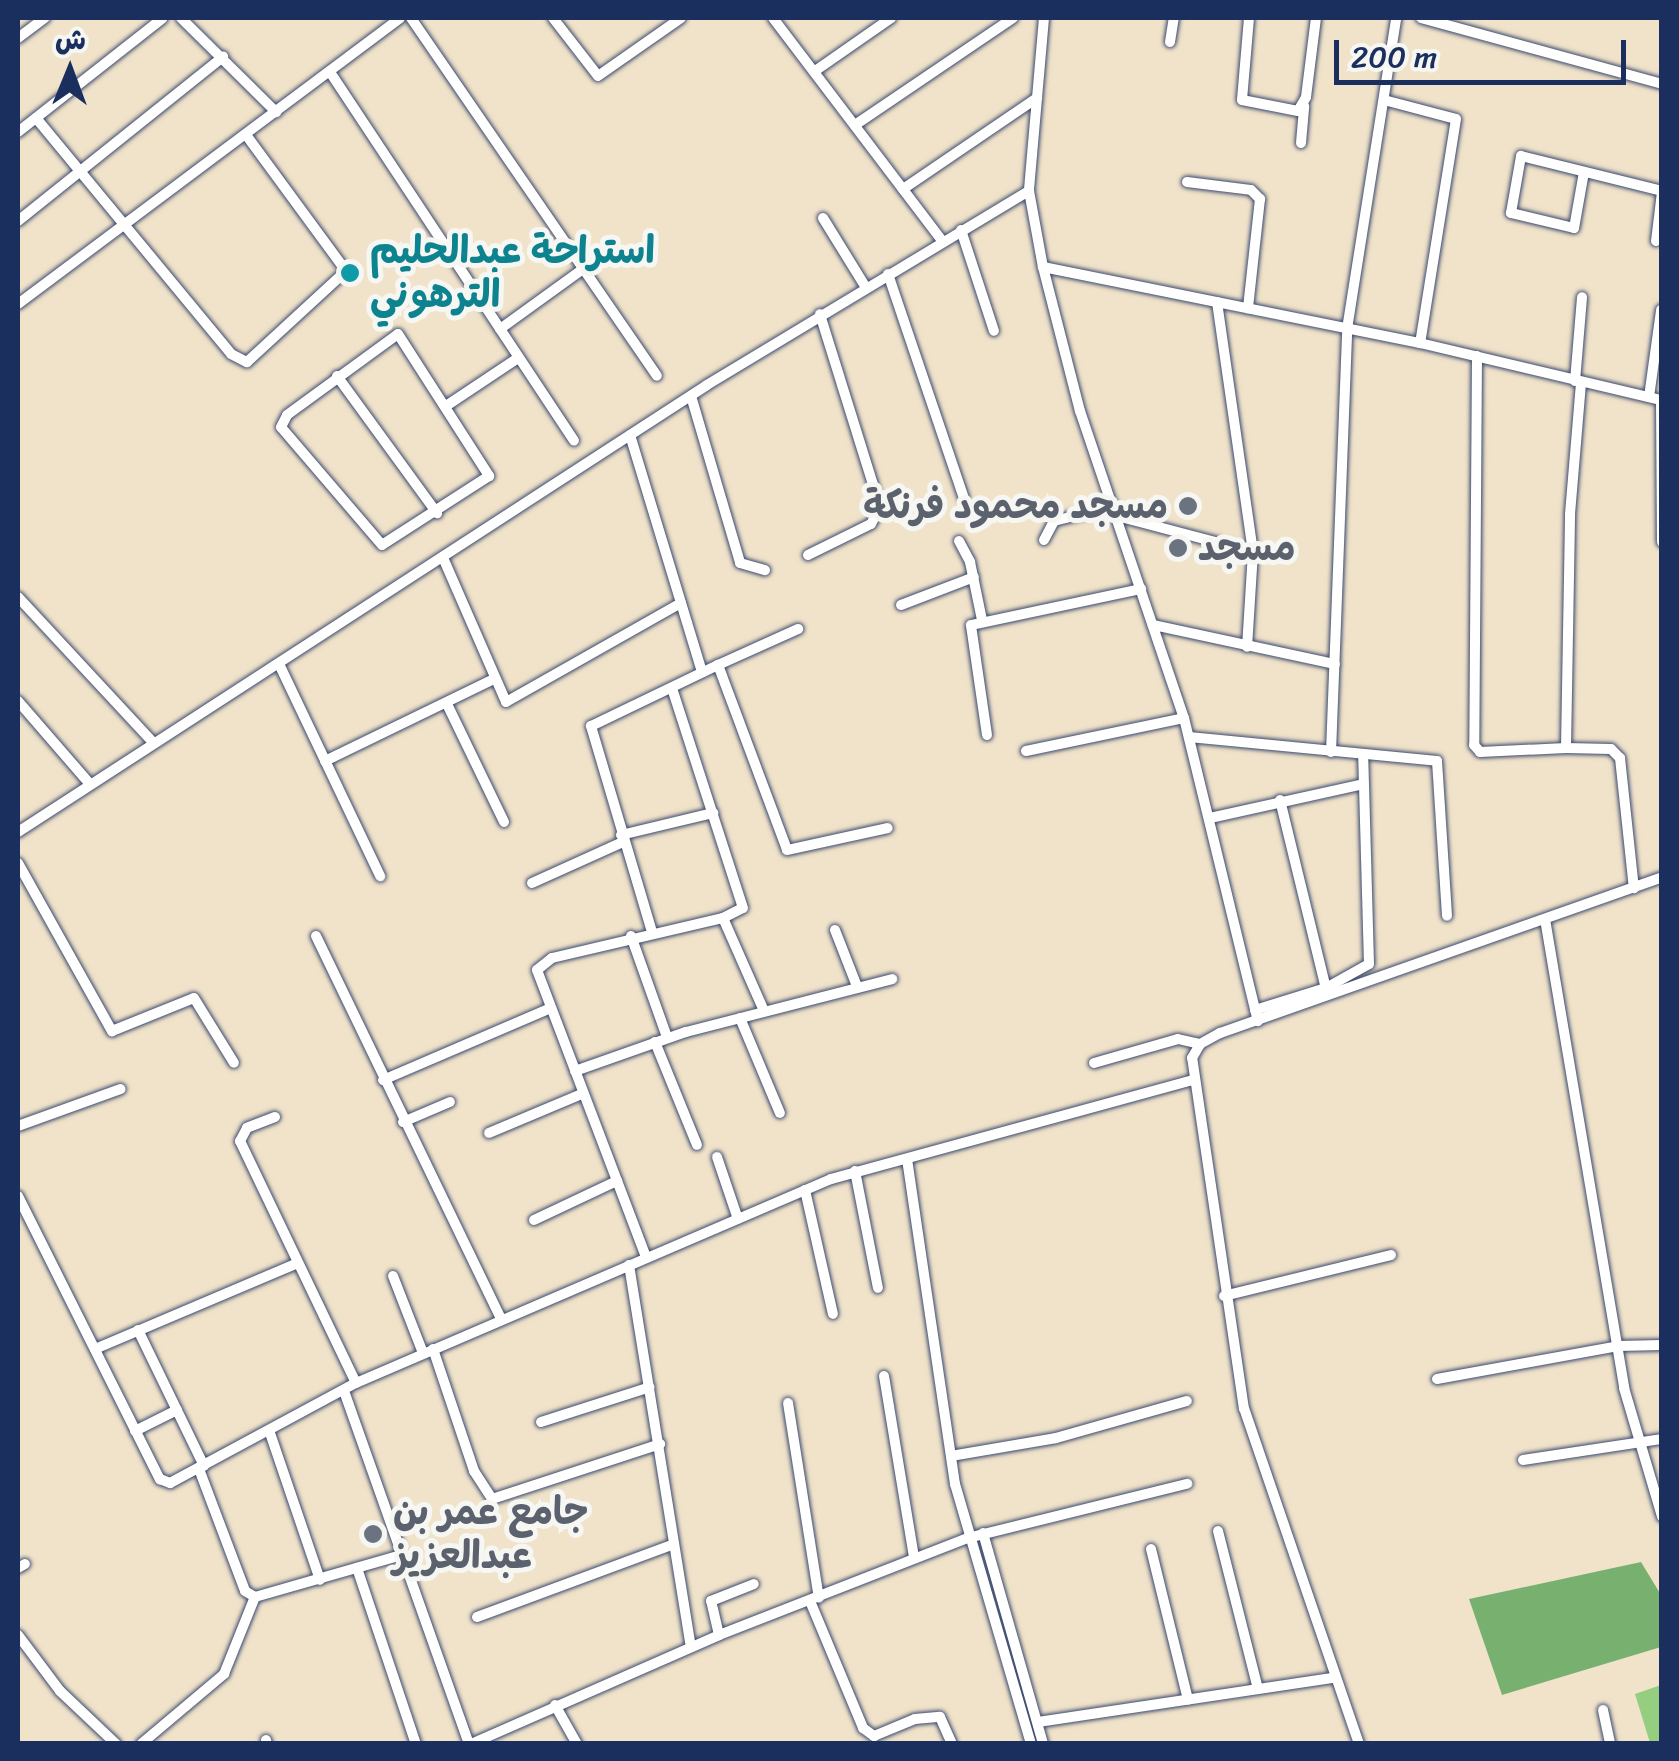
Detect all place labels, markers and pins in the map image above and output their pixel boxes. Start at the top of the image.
place label: استراحة عبدالحليم الترهوني [370,228,655,318]
marker: استراحة عبدالحليم الترهوني [339,262,361,284]
place label: مسجد محمود فرنكة [863,483,1168,529]
marker: مسجد محمود فرنكة [1177,495,1199,517]
place label: مسجد [1198,525,1295,571]
marker: مسجد [1167,537,1189,559]
place label: جامع عمر بن عبدالعزيز [393,1489,588,1578]
marker: جامع عمر بن عبدالعزيز [362,1523,384,1545]

